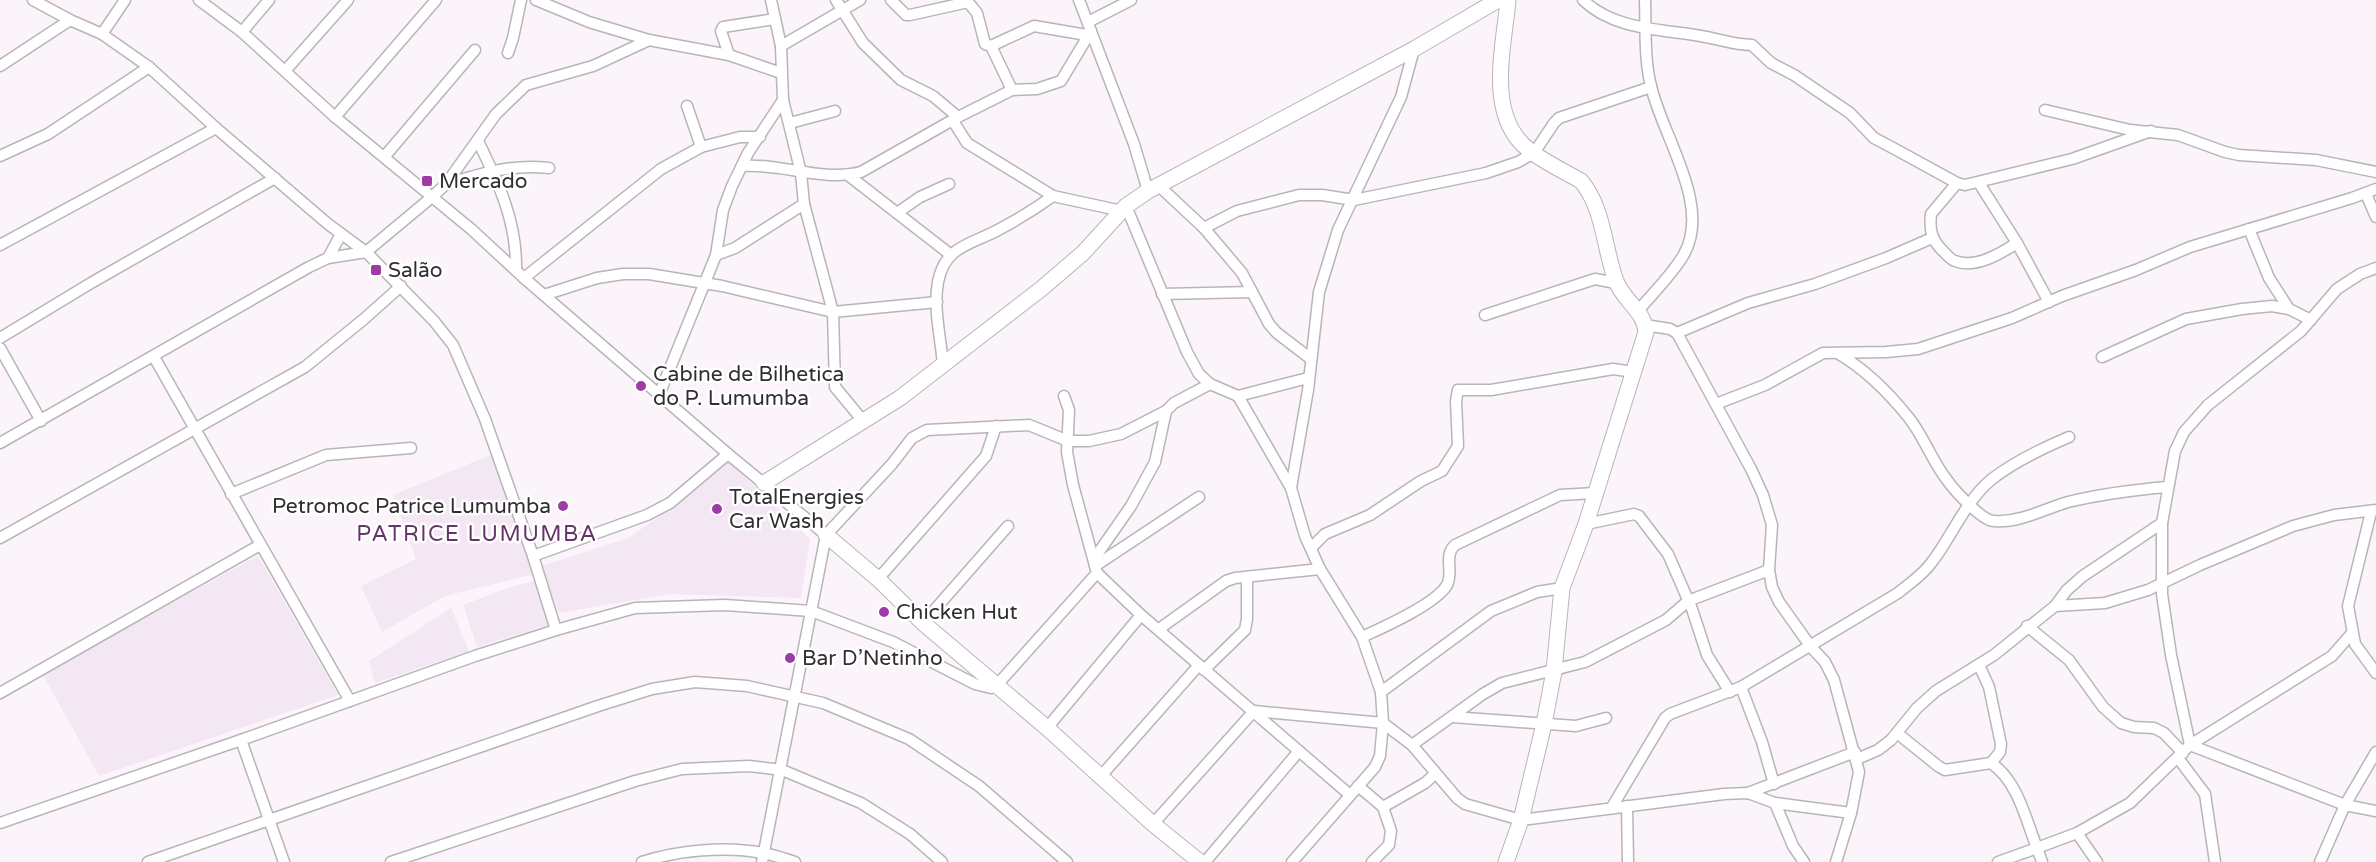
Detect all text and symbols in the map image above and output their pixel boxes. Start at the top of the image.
place label: Mercado [439,169,528,194]
marker: Mercado [420,174,434,188]
place label: Salão [388,258,443,283]
marker: Salão [369,263,383,277]
place label: Cabine de Bilhetica do P. Lumumba [653,362,844,411]
marker: Cabine de Bilhetica do P. Lumumba [634,379,648,393]
place label: TotalEnergies Car Wash [729,485,864,534]
place label: Petromoc Patrice Lumumba [272,494,551,519]
marker: Petromoc Patrice Lumumba [556,499,570,513]
marker: TotalEnergies Car Wash [710,502,724,516]
district label: PATRICE LUMUMBA [356,521,598,547]
place label: Chicken Hut [896,600,1018,625]
marker: Chicken Hut [877,605,891,619]
place label: Bar D’Netinho [802,646,943,671]
marker: Bar D’Netinho [783,651,797,665]

